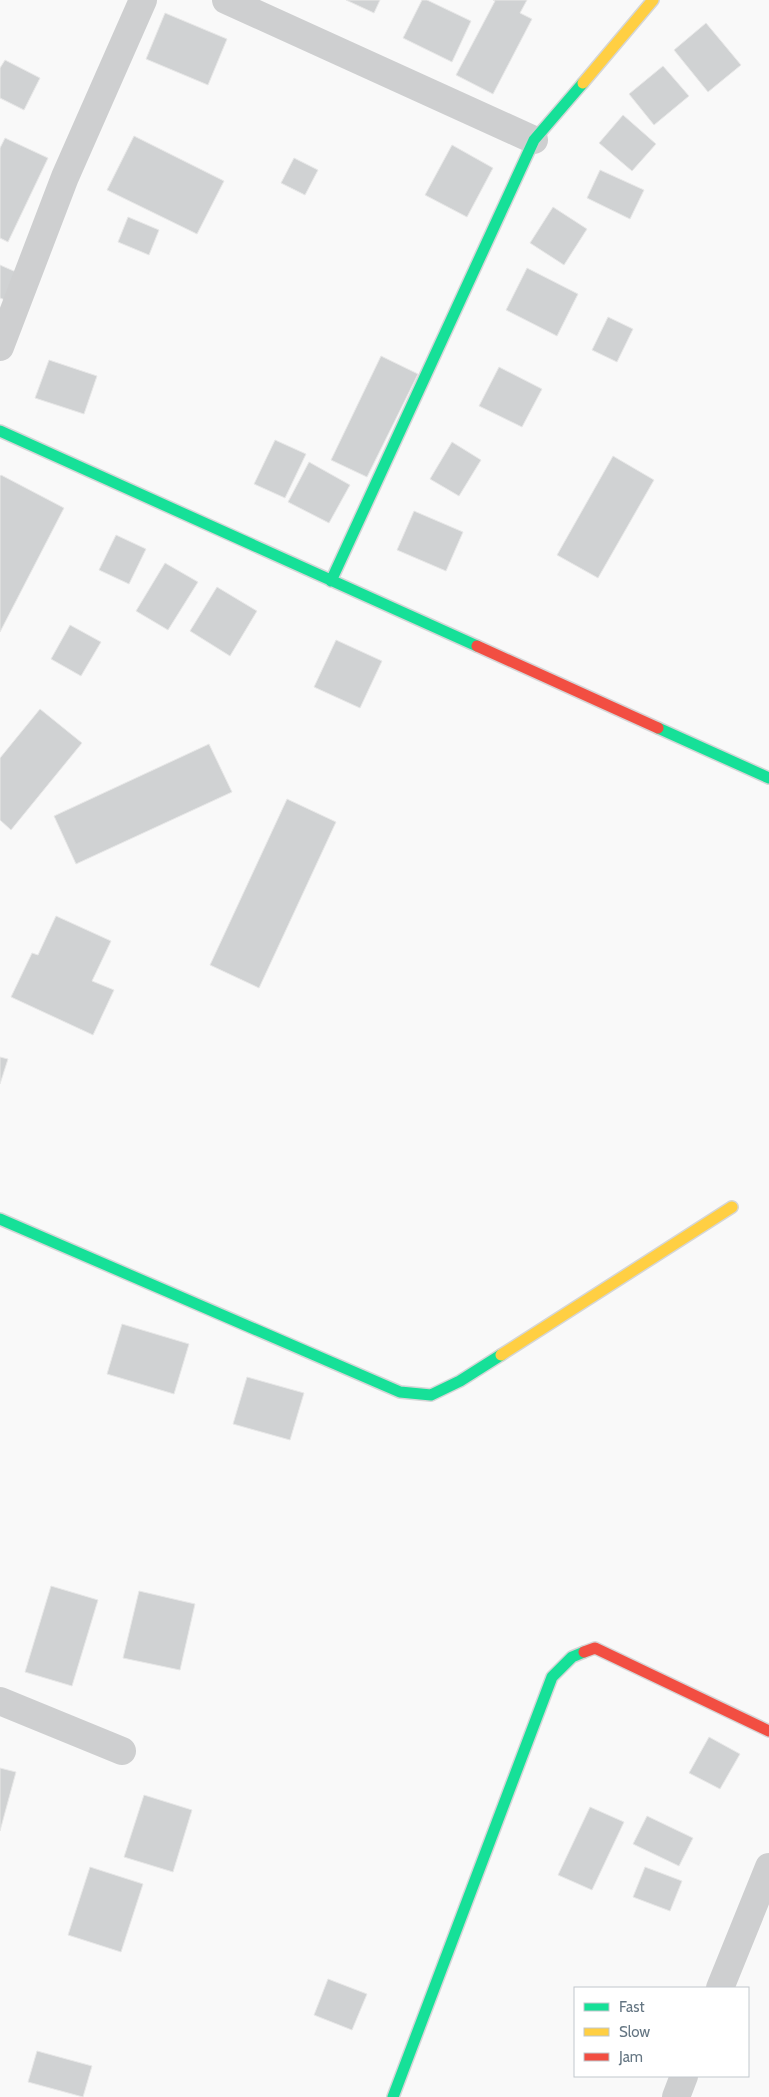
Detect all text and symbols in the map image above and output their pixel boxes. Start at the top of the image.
legend [574,1987,749,2077]
text: Fast [619,1998,644,2016]
text: Slow [619,2023,650,2041]
text: Jam [618,2048,643,2066]

